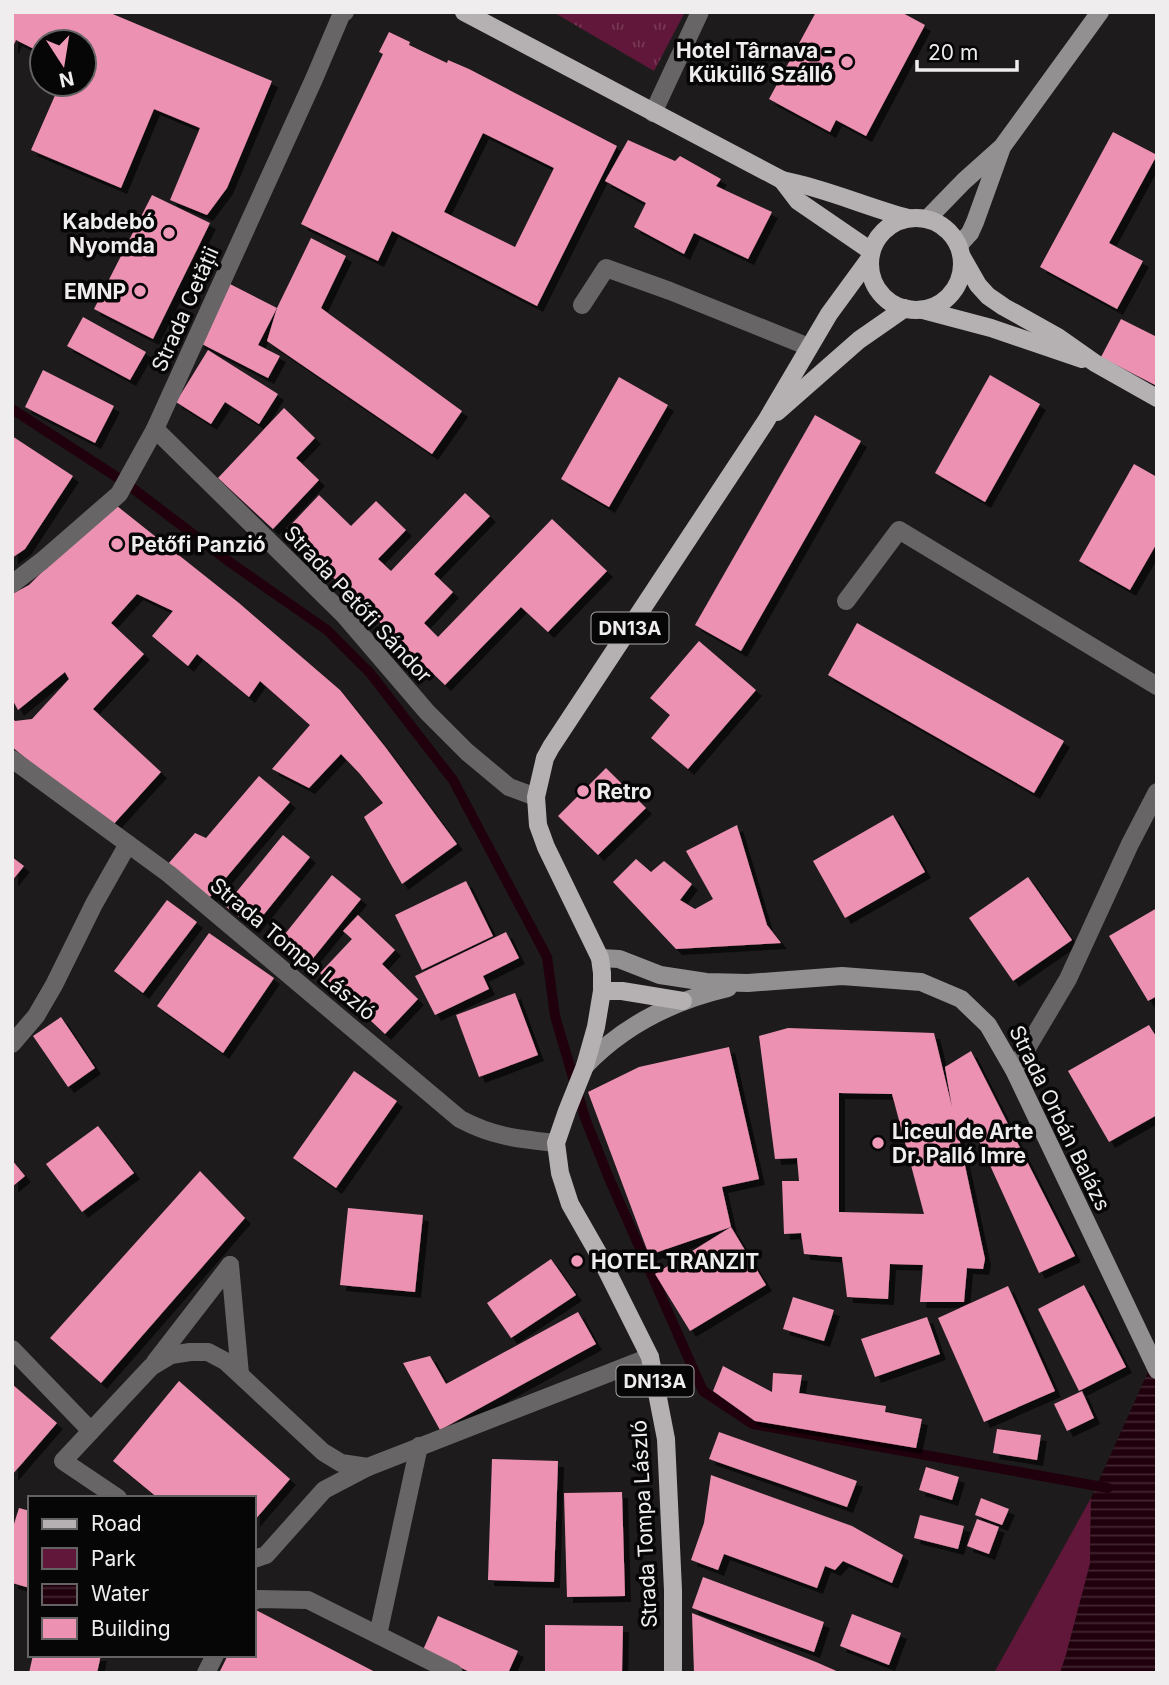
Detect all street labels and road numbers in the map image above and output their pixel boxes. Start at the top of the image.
street label: Strada Cetății [146,243,224,375]
street label: Strada Petőfi Sándor [279,520,437,688]
road number: DN13A [592,612,668,643]
street label: Strada Tompa László [205,872,381,1026]
street label: Strada Orbán Balázs [1004,1021,1116,1215]
road number: DN13A [616,1366,694,1396]
street label: Strada Tompa László [626,1419,662,1629]

